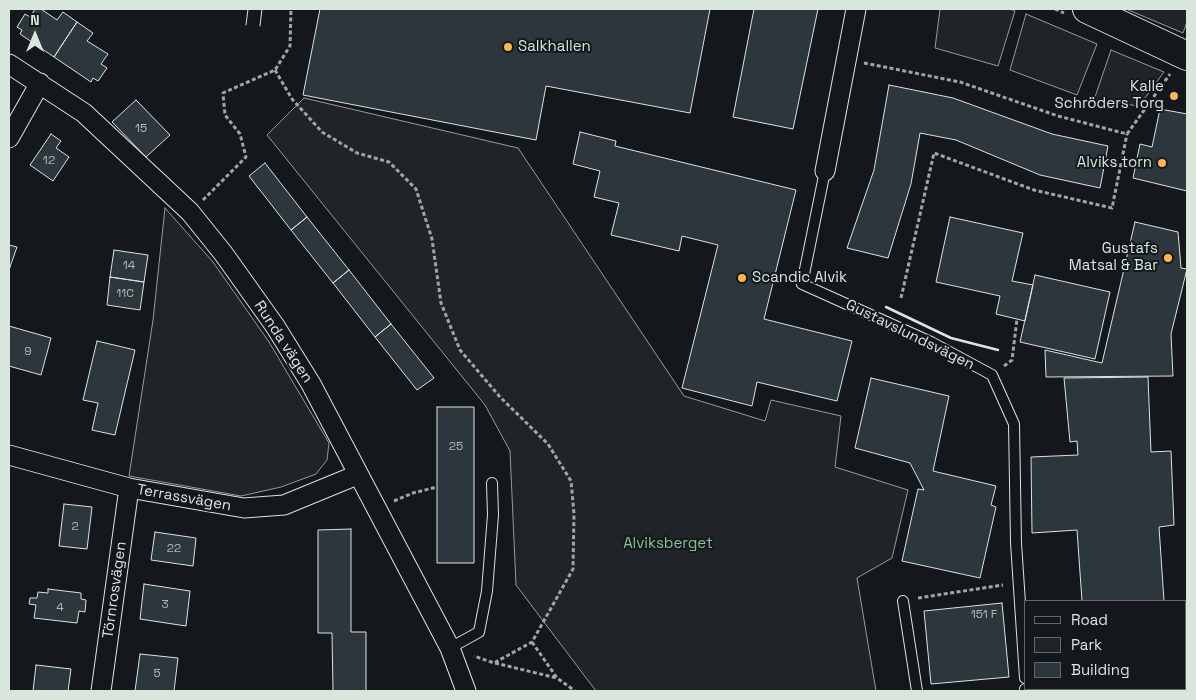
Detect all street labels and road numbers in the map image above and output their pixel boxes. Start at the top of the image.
street label: Gustavslundsvägen [843,296,977,374]
street label: Runda vägen [250,298,316,386]
street label: Terrassvägen [135,481,233,515]
street label: Törnrosvägen [99,540,131,640]

